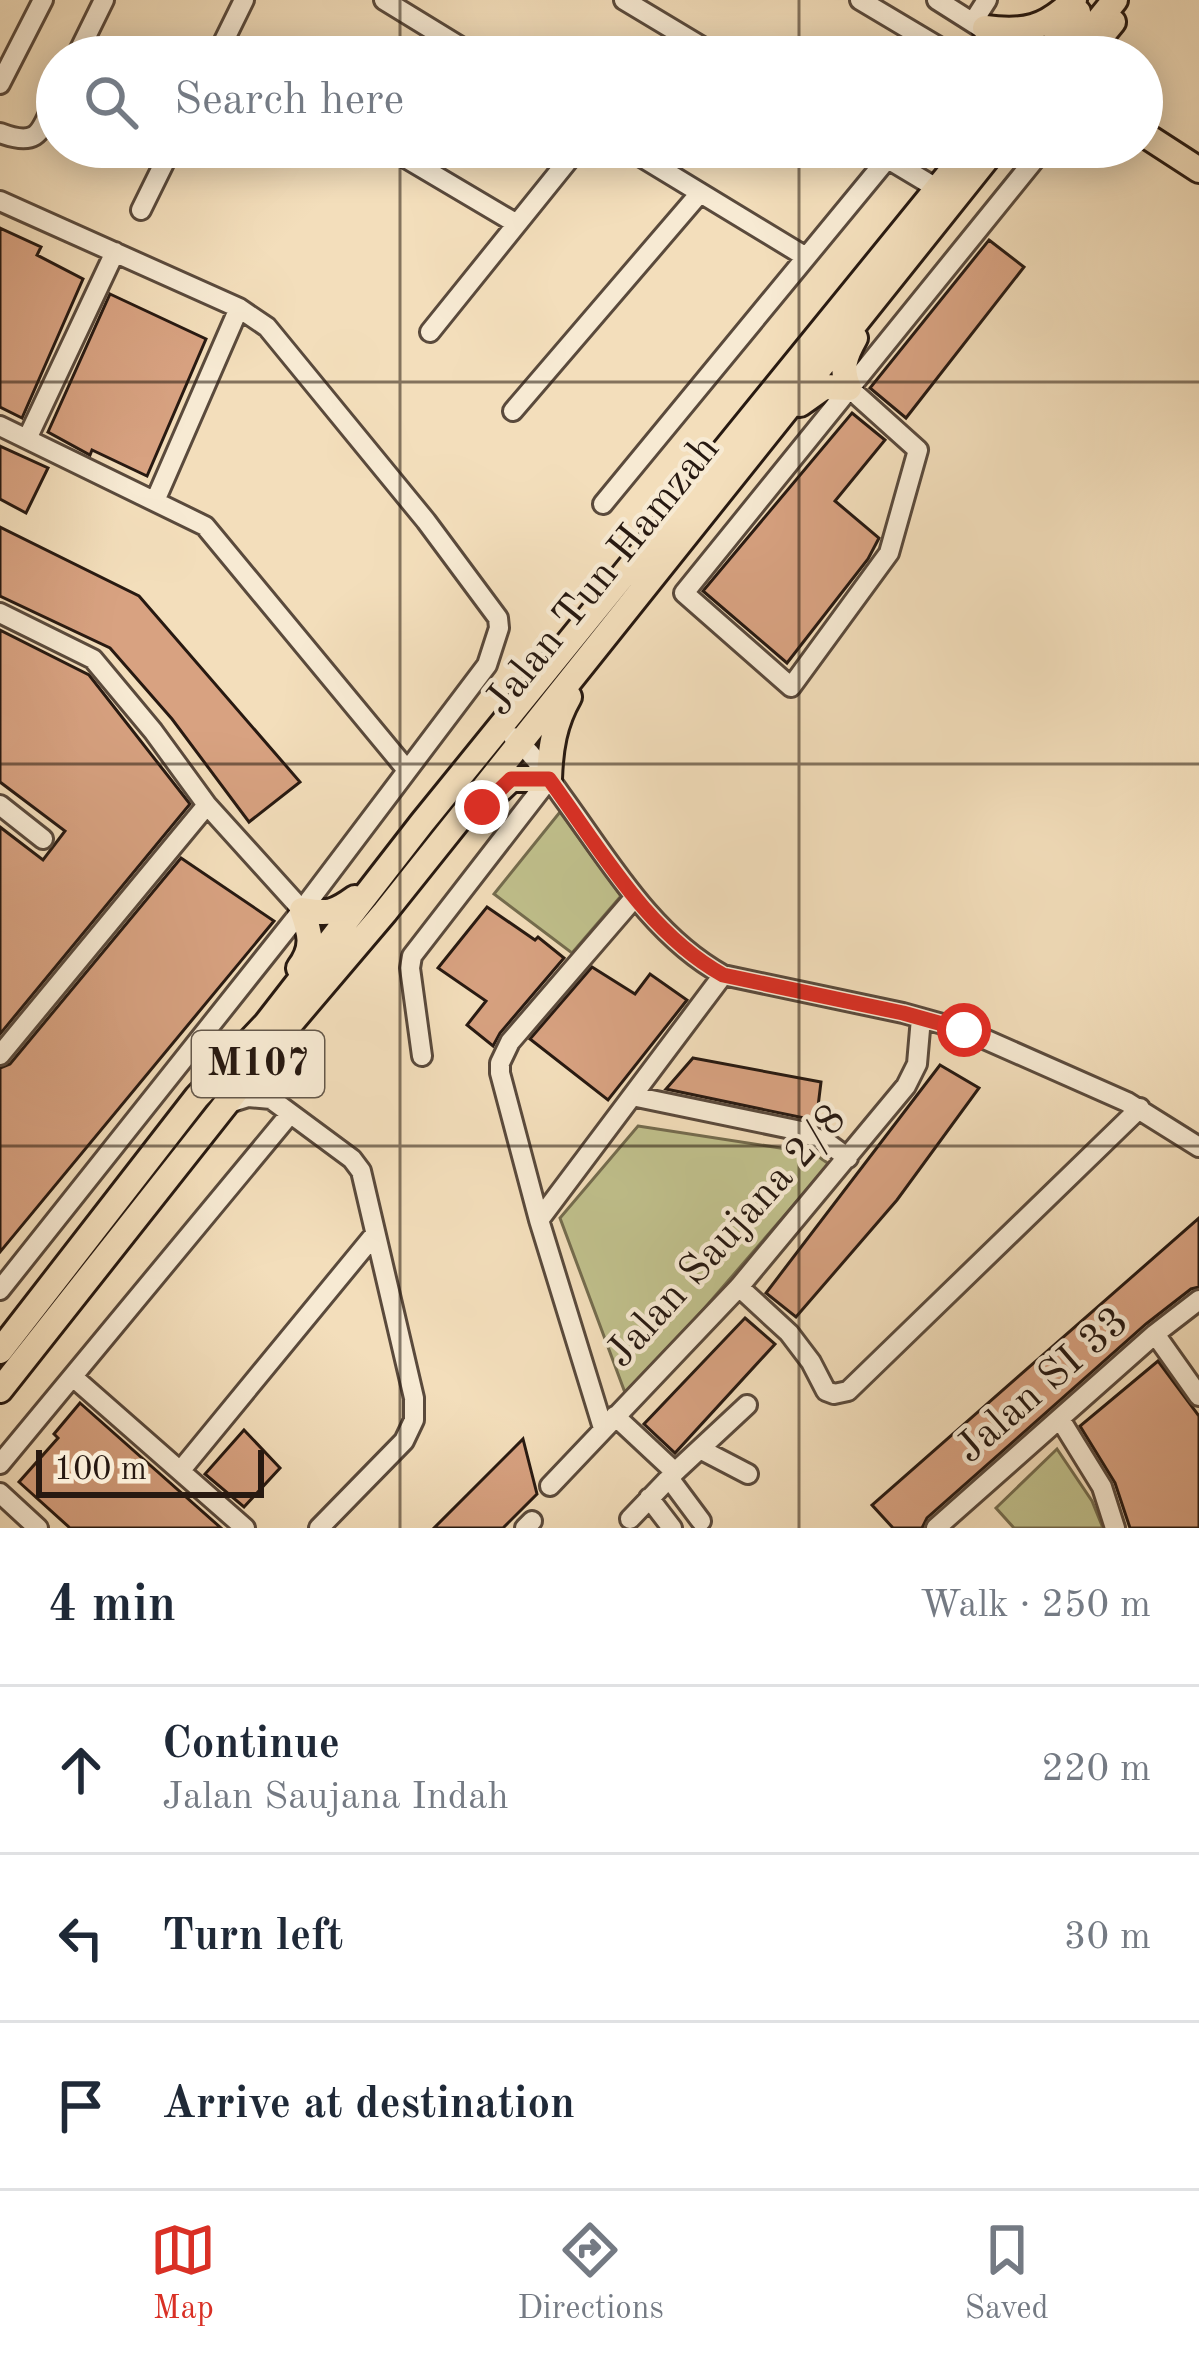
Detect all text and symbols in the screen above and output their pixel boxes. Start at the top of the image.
search box [36,36,1163,168]
icon: search [78,69,144,135]
text: Search here [174,79,404,124]
street label: Jalan Tun Hamzah [478,428,728,724]
route end [455,780,509,834]
route start [937,1003,991,1057]
road number: M107 [192,1031,324,1097]
street label: Jalan Saujana 2/8 [599,1098,855,1376]
street label: Jalan SI 33 [949,1300,1137,1472]
scale bar [36,1444,264,1497]
text: 100 m [54,1454,147,1487]
text: 4 min [48,1581,176,1632]
text: Walk · 250 m [920,1586,1151,1625]
text: Continue [162,1723,340,1768]
icon: ahead [48,1737,114,1803]
text: 220 m [1041,1750,1151,1789]
text: Jalan Saujana Indah [162,1778,509,1817]
icon: left [48,1905,114,1971]
text: Turn left [162,1915,343,1960]
text: 30 m [1064,1918,1151,1957]
icon: arrive [48,2073,114,2139]
text: Arrive at destination [162,2083,575,2128]
tab: Map [150,2217,216,2330]
tab: Directions [517,2217,664,2330]
tab: Saved [965,2217,1049,2330]

